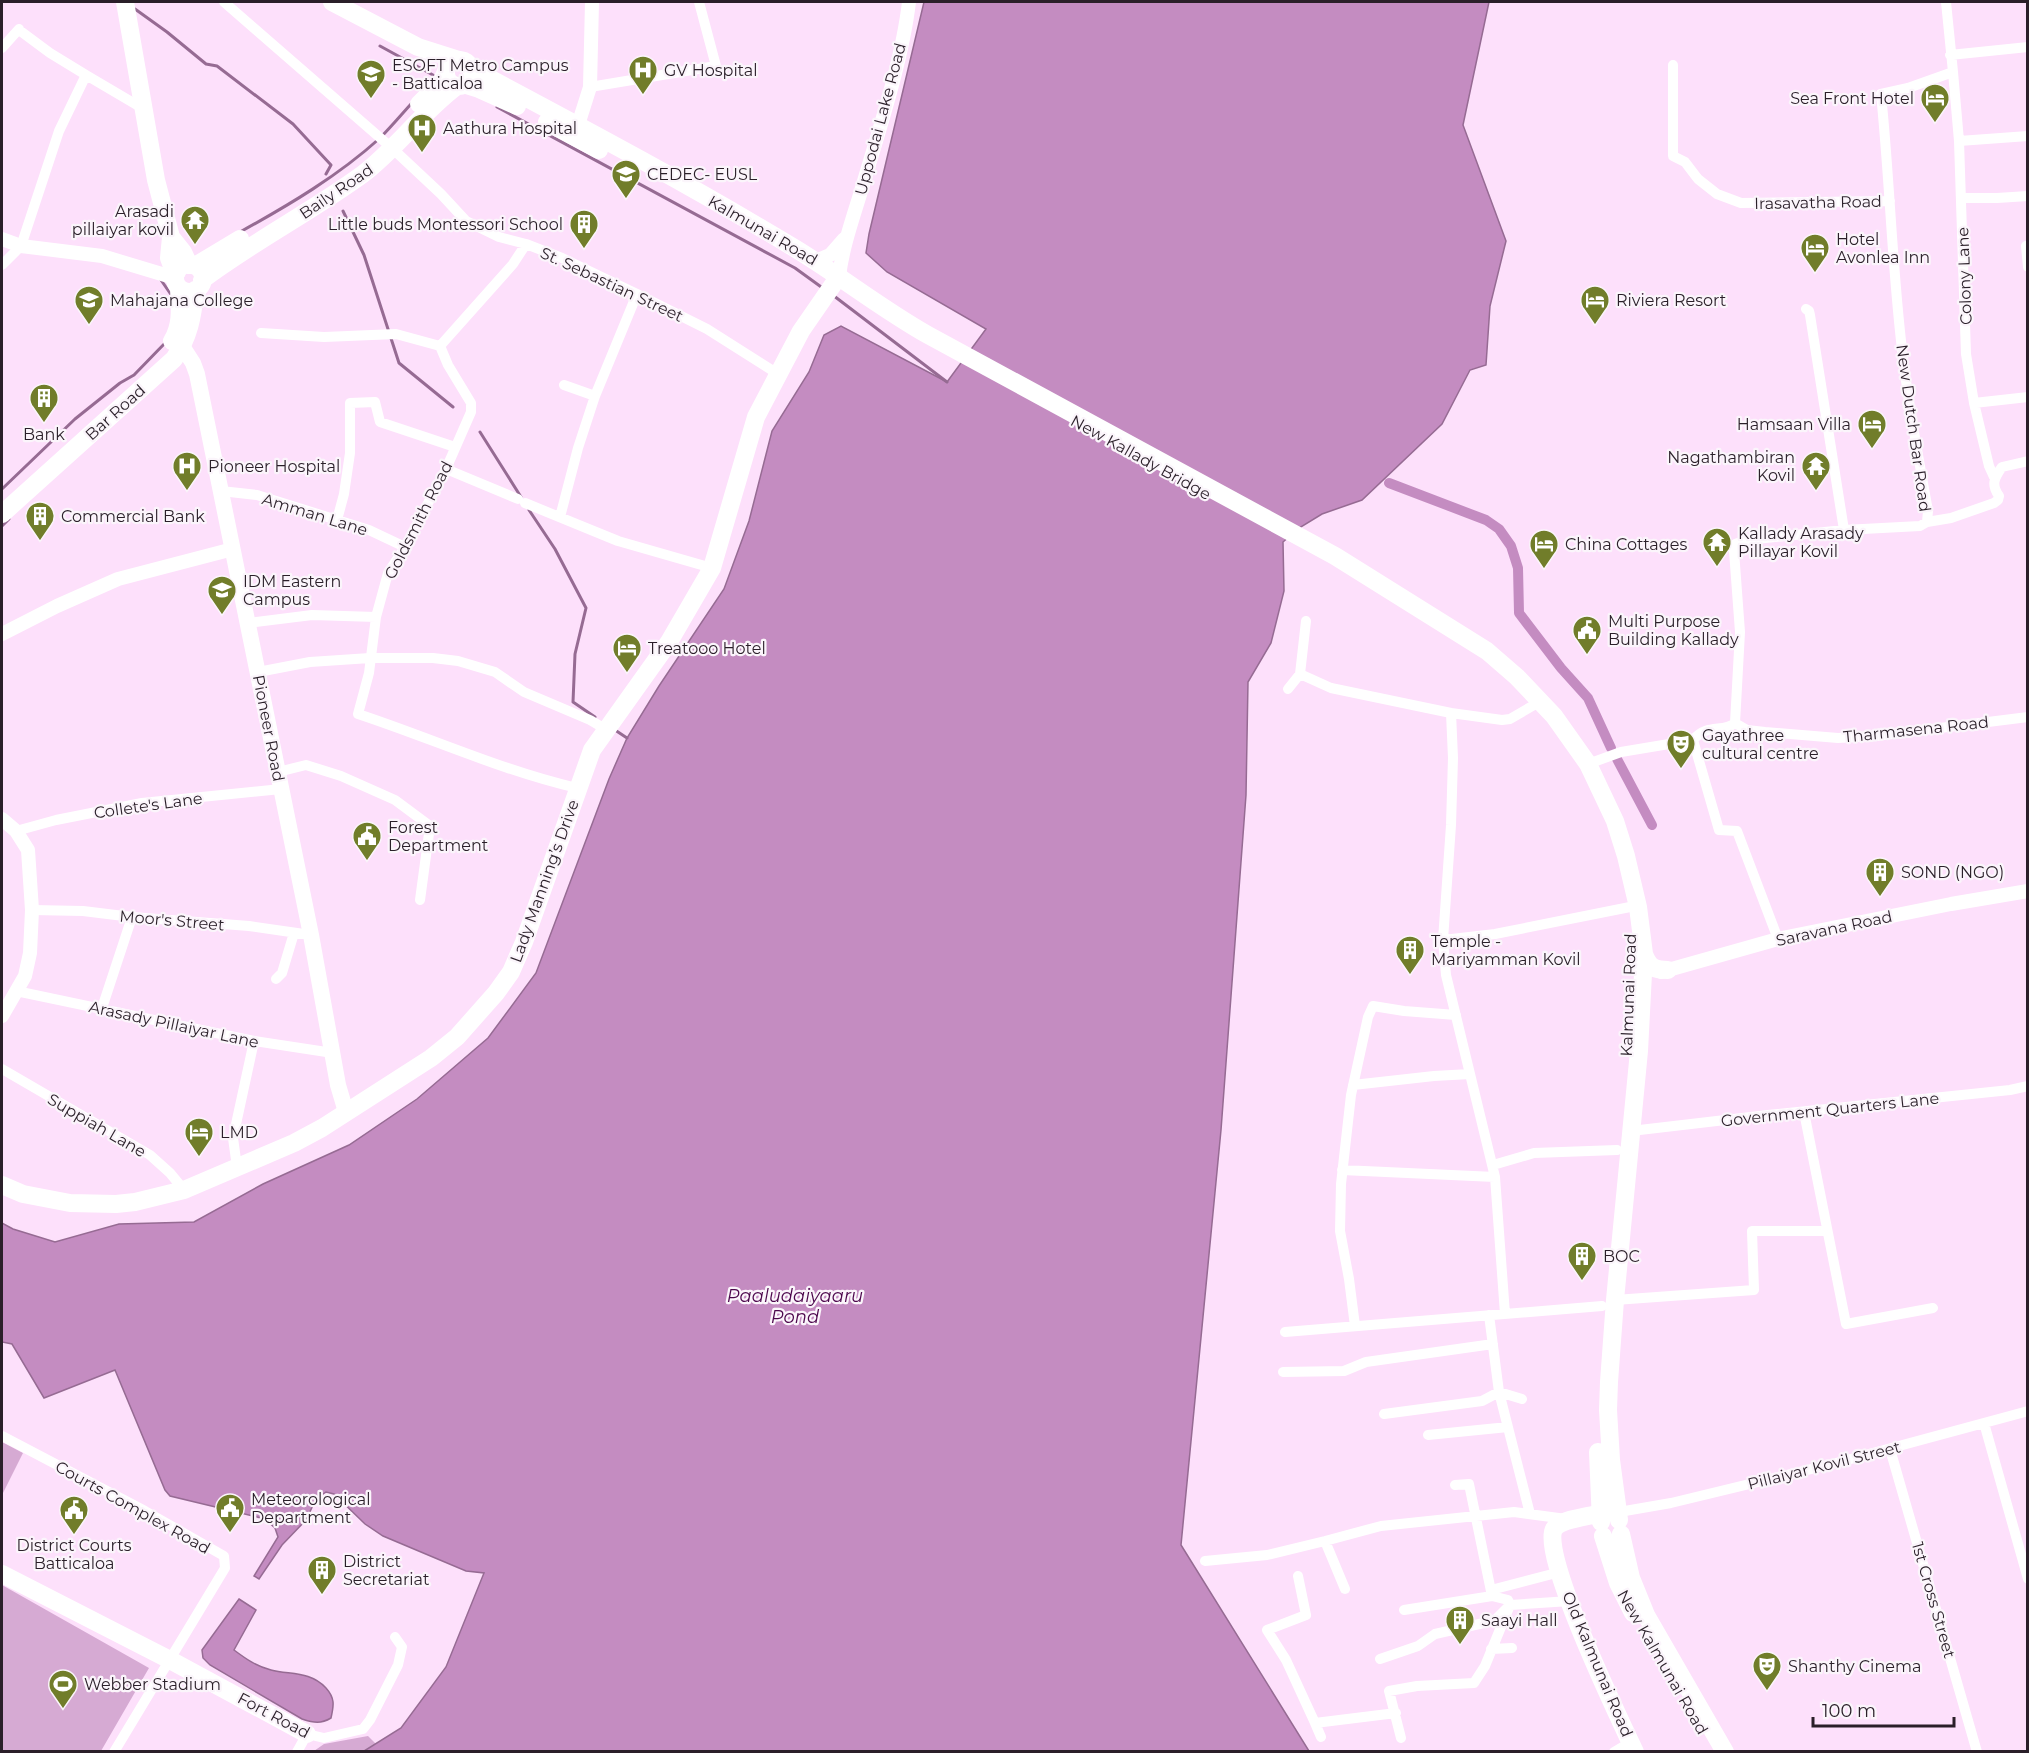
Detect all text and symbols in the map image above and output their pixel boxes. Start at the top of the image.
street label: Uppodai Lake Road [851,41,910,197]
hospital icon: GV Hospital [627,54,659,96]
place label: ESOFT Metro Campus - Batticaloa [392,56,569,93]
school or university icon: ESOFT Metro Campus - Batticaloa [355,58,387,100]
place label: GV Hospital [664,61,758,80]
hotel icon: Sea Front Hotel [1919,82,1951,124]
place label: Sea Front Hotel [1790,89,1914,108]
hospital icon: Aathura Hospital [406,112,438,154]
place label: Aathura Hospital [443,119,577,138]
school or university icon: CEDEC- EUSL [610,158,642,200]
street label: Baily Road [296,160,377,223]
place label: CEDEC- EUSL [647,165,758,184]
street label: Kalmunai Road [705,191,821,269]
street label: Irasavatha Road [1754,192,1882,213]
place label: Arasadi pillaiyar kovil [72,202,174,239]
temple icon: Arasadi pillaiyar kovil [179,204,211,246]
building icon: Little buds Montessori School [568,208,600,250]
place label: Little buds Montessori School [328,215,563,234]
street label: Colony Lane [1953,227,1976,325]
place label: Hotel Avonlea Inn [1836,230,1930,267]
hotel icon: Hotel Avonlea Inn [1799,232,1831,274]
street label: St. Sebastian Street [537,243,687,326]
school or university icon: Mahajana College [73,284,105,326]
hotel icon: Riviera Resort [1579,284,1611,326]
place label: Mahajana College [110,291,253,310]
place label: Riviera Resort [1616,291,1727,310]
street label: New Dutch Bar Road [1892,343,1935,513]
street label: Bar Road [81,381,149,444]
building icon: Bank [28,382,60,424]
hotel icon: Hamsaan Villa [1856,408,1888,450]
street label: New Kallady Bridge [1067,411,1214,504]
place label: Hamsaan Villa [1737,415,1851,434]
place label: Bank [23,425,65,444]
place label: Nagathambiran Kovil [1667,448,1795,485]
hospital icon: Pioneer Hospital [171,450,203,492]
temple icon: Nagathambiran Kovil [1800,450,1832,492]
place label: Pioneer Hospital [208,457,340,476]
street label: Goldsmith Road [381,458,456,582]
street label: Amman Lane [260,489,370,540]
building icon: Commercial Bank [24,500,56,542]
place label: Commercial Bank [61,507,205,526]
place label: Kallady Arasady Pillayar Kovil [1738,524,1864,561]
temple icon: Kallady Arasady Pillayar Kovil [1701,526,1733,568]
hotel icon: China Cottages [1528,528,1560,570]
place label: China Cottages [1565,535,1687,554]
place label: IDM Eastern Campus [243,572,341,609]
school or university icon: IDM Eastern Campus [206,574,238,616]
place label: Multi Purpose Building Kallady [1608,612,1739,649]
public building icon: Multi Purpose Building Kallady [1571,614,1603,656]
hotel icon: Treatooo Hotel [611,632,643,674]
place label: Treatooo Hotel [648,639,766,658]
street label: Pioneer Road [249,673,288,783]
street label: Tharmasena Road [1843,712,1990,747]
place label: Gayathree cultural centre [1702,726,1819,763]
theatre icon: Gayathree cultural centre [1665,728,1697,770]
street label: Collete's Lane [93,788,204,823]
street label: Lady Manning’s Drive [506,797,583,965]
place label: Forest Department [388,818,489,855]
public building icon: Forest Department [351,820,383,862]
building icon: SOND (NGO) [1864,856,1896,898]
place label: SOND (NGO) [1901,863,2004,882]
street label: Moor's Street [119,906,226,935]
street label: Saravana Road [1774,907,1894,950]
place label: Temple - Mariyamman Kovil [1431,932,1581,969]
street label: Kalmunai Road [1617,933,1640,1057]
building icon: Temple - Mariyamman Kovil [1394,934,1426,976]
street label: Arasady Pillaiyar Lane [87,997,261,1052]
street label: Government Quarters Lane [1720,1089,1940,1130]
street label: Suppiah Lane [44,1090,149,1161]
hotel icon: LMD [183,1116,215,1158]
place label: LMD [220,1123,258,1142]
building icon: BOC [1566,1240,1598,1282]
place label: BOC [1603,1247,1640,1266]
water label: Paaludaiyaaru Pond [727,1285,863,1328]
street label: Pillaiyar Kovil Street [1746,1437,1903,1494]
street label: Courts Complex Road [52,1457,213,1558]
place label: Meteorological Department [251,1490,370,1527]
public building icon: Meteorological Department [214,1492,246,1534]
public building icon: District Courts Batticaloa [58,1494,90,1536]
place label: District Courts Batticaloa [17,1536,132,1573]
street label: 1st Cross Street [1908,1540,1959,1661]
place label: District Secretariat [343,1552,430,1589]
building icon: District Secretariat [306,1554,338,1596]
street label: New Kalmunai Road [1613,1586,1712,1738]
street label: Old Kalmunai Road [1558,1589,1637,1740]
building icon: Saayi Hall [1444,1604,1476,1646]
place label: Saayi Hall [1481,1611,1558,1630]
theatre icon: Shanthy Cinema [1751,1650,1783,1692]
place label: Shanthy Cinema [1788,1657,1921,1676]
sports icon: Webber Stadium [47,1668,79,1710]
place label: Webber Stadium [84,1675,221,1694]
street label: Fort Road [234,1688,313,1742]
scale bar [1813,1690,1954,1728]
text: 100 m [1822,1700,1876,1722]

